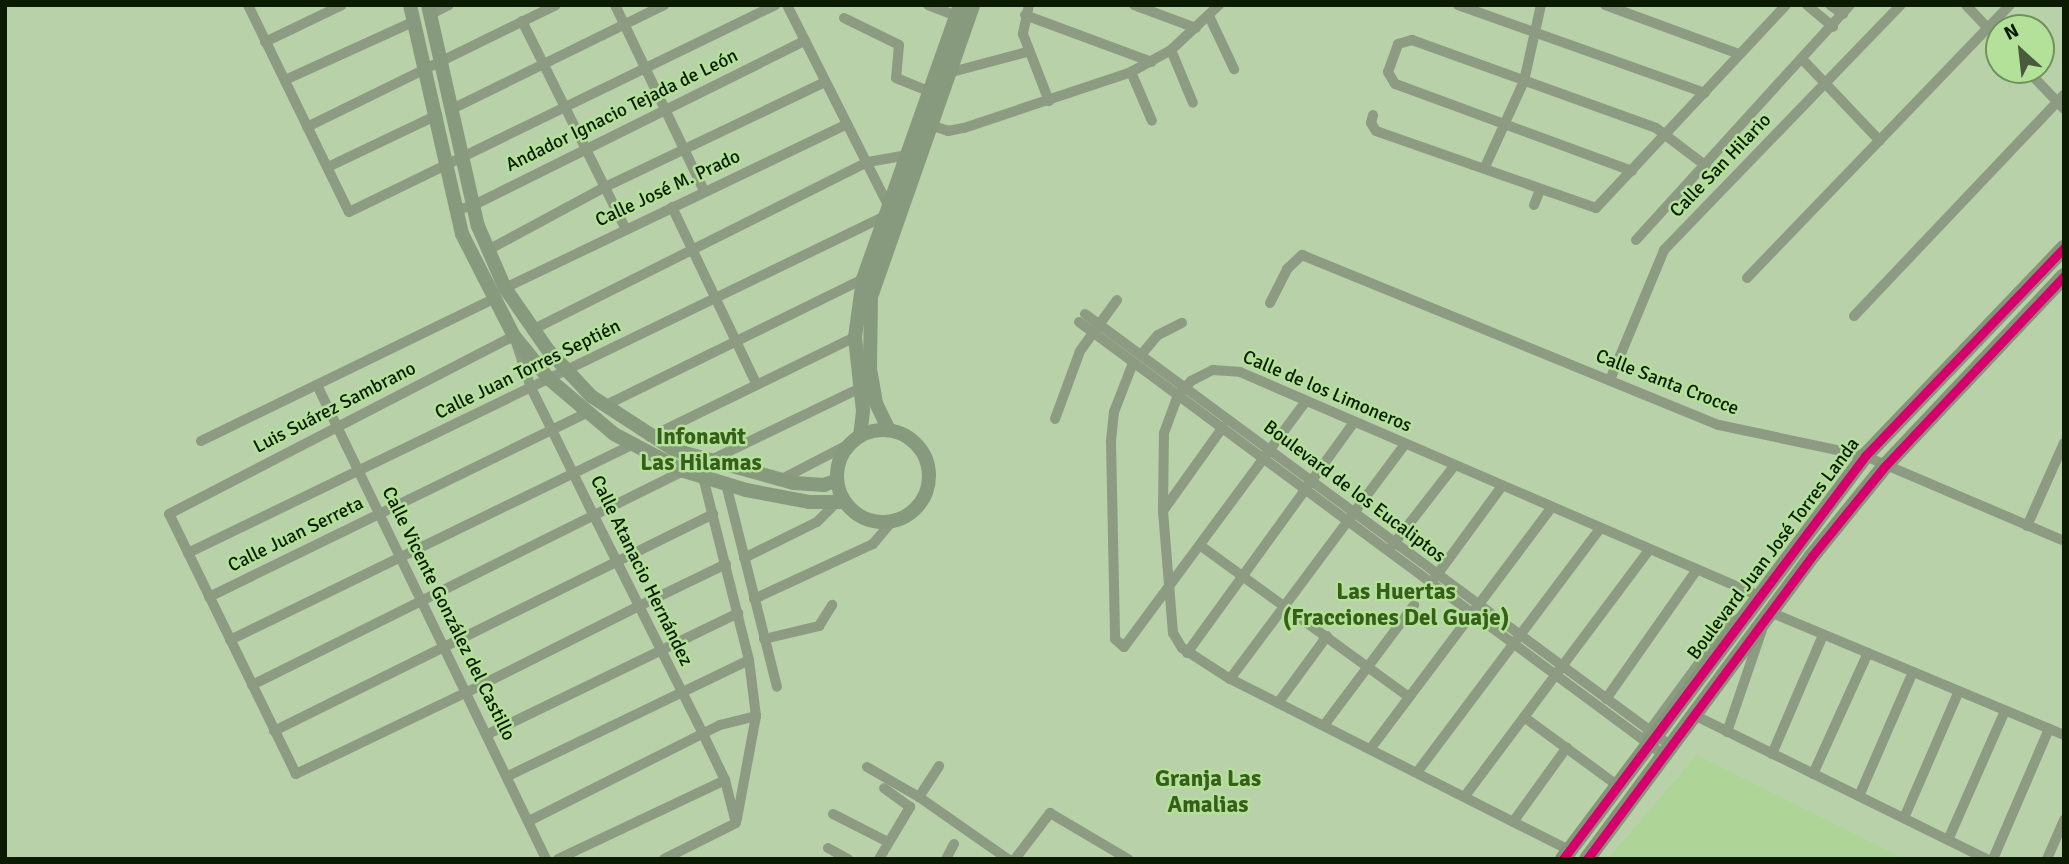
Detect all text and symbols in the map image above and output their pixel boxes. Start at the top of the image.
north arrow [1985,14,2055,84]
text: N [2000,18,2023,46]
street label: Andador Ignacio Tejada de León [502,45,742,177]
street label: Calle San Hilario [1666,109,1776,223]
street label: Calle José M. Prado [592,145,744,233]
street label: Calle Juan Torres Septién [431,315,625,425]
street label: Calle Santa Crocce [1592,345,1742,421]
street label: Calle de los Limoneros [1239,346,1415,438]
street label: Luis Suárez Sambrano [250,357,420,459]
street label: Boulevard de los Eucaliptos [1258,416,1450,568]
district label: Infonavit Las Hilamas [640,423,762,477]
street label: Boulevard Juan José Torres Landa [1683,434,1865,664]
street label: Calle Atanacio Hernández [585,472,697,670]
street label: Calle Vicente González del Castillo [376,483,520,745]
street label: Calle Juan Serreta [224,492,368,578]
district label: Las Huertas (Fracciones Del Guaje) [1283,578,1509,632]
district label: Granja Las Amalias [1155,765,1261,819]

